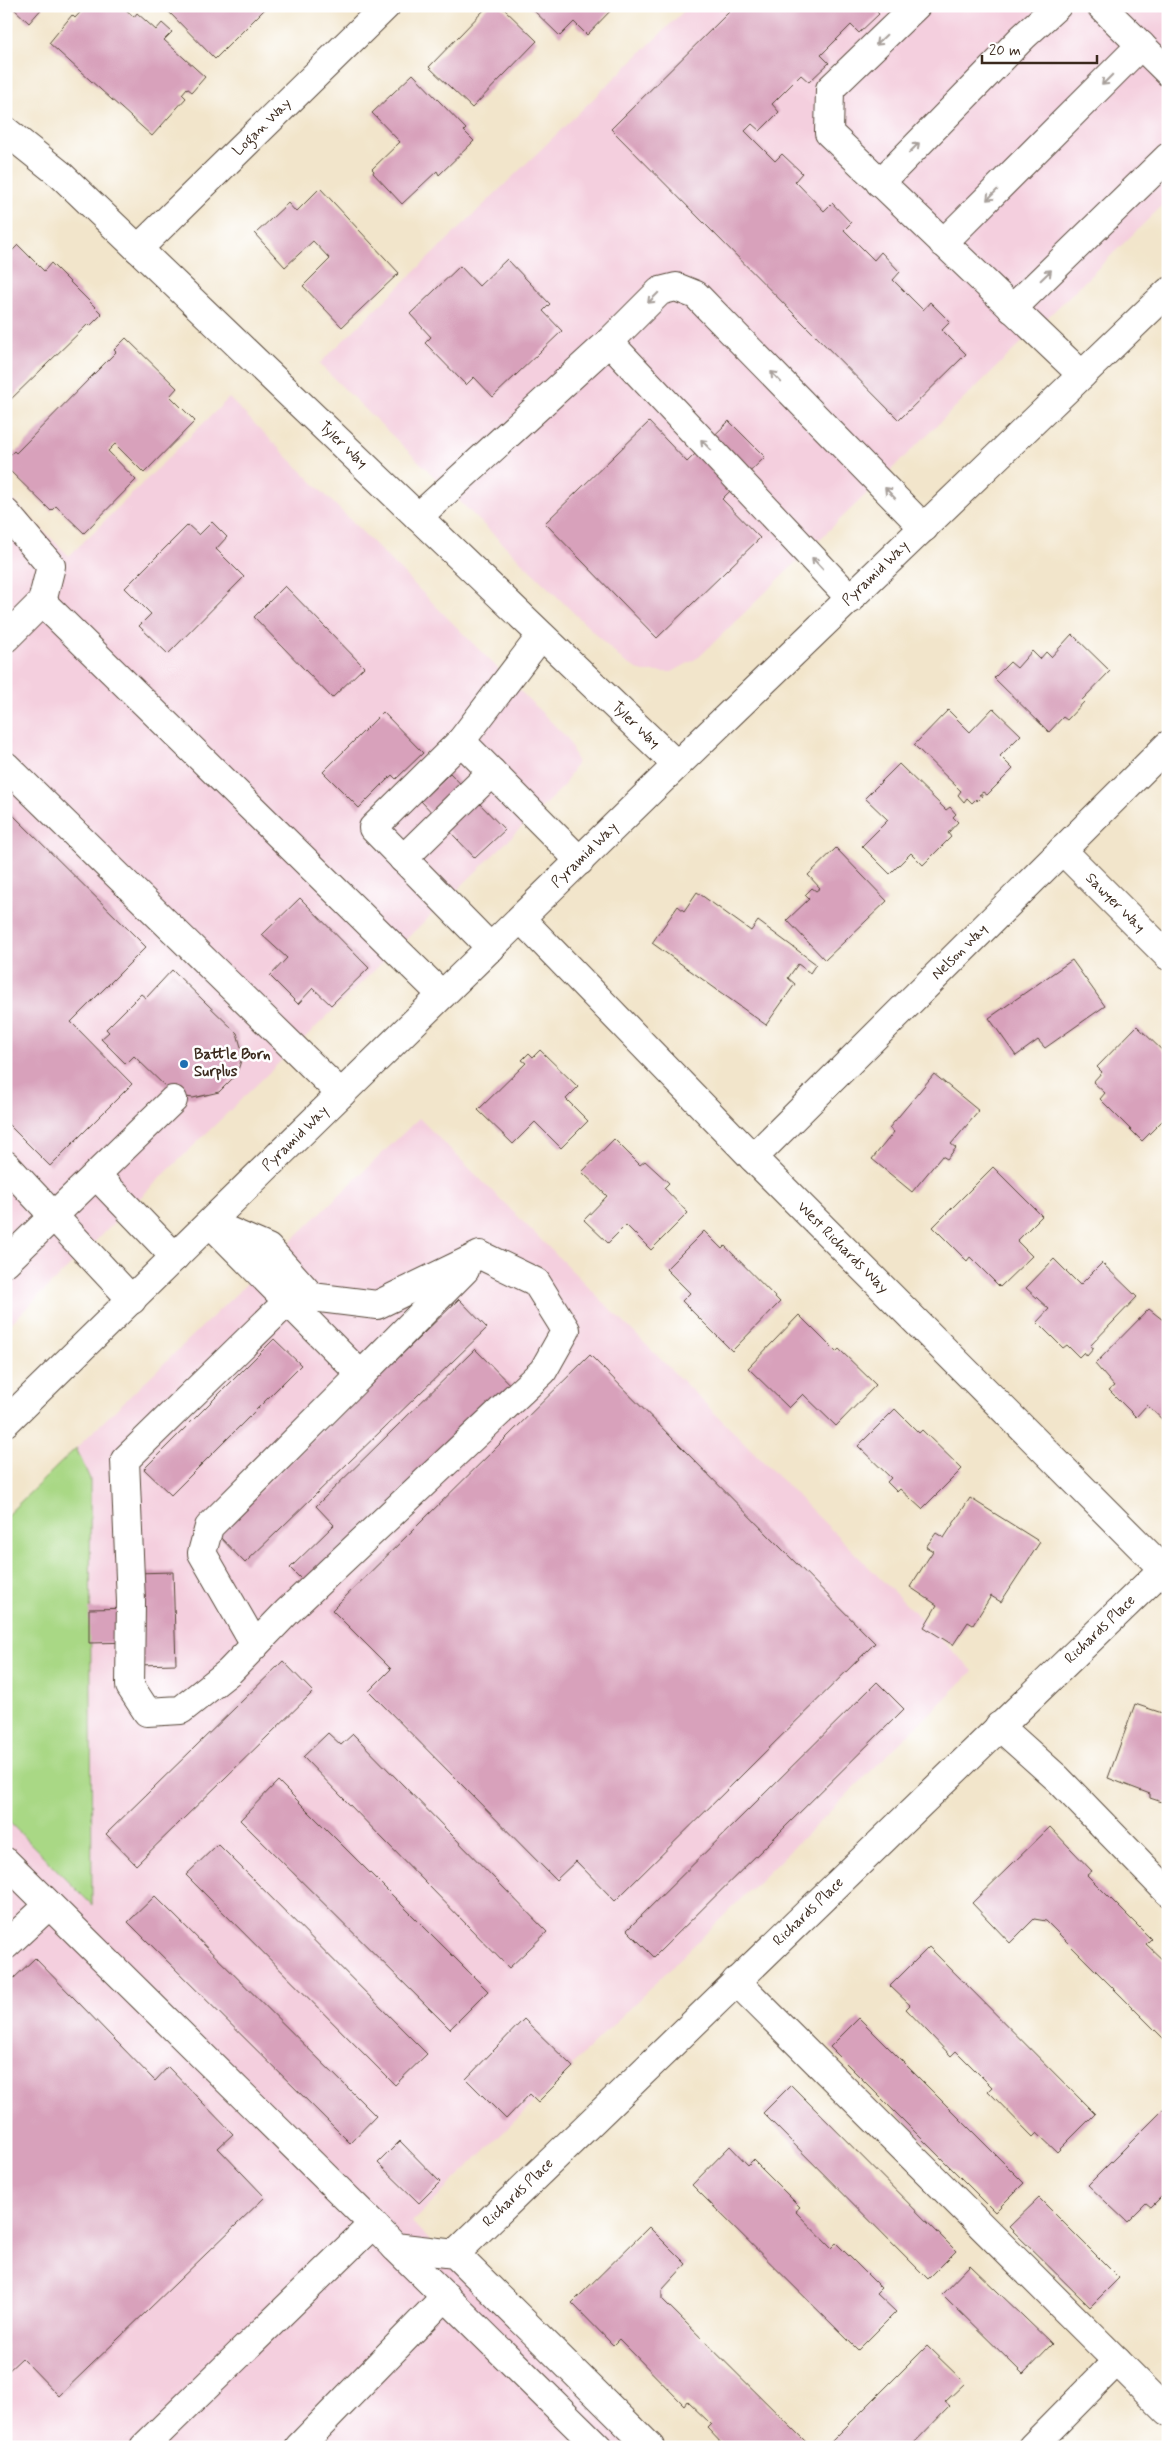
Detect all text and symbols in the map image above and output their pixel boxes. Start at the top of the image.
scale bar [982,32,1096,64]
one-way arrow [874,34,887,46]
text: 20 m [989,41,1021,61]
one-way arrow [1101,74,1113,86]
street label: Logan Way [229,94,296,161]
one-way arrow [908,142,920,154]
one-way arrow [986,189,998,201]
one-way arrow [1040,269,1053,281]
one-way arrow [647,291,659,304]
one-way arrow [770,371,782,383]
street label: Tyler Way [315,417,372,473]
one-way arrow [700,438,712,451]
one-way arrow [884,487,896,500]
street label: Pyramid Way [838,537,914,611]
one-way arrow [811,557,823,570]
street label: Tyler Way [607,697,664,753]
street label: Pyramid Way [547,818,622,893]
street label: Sawyer Way [1081,869,1149,937]
street label: Nelson Way [927,920,993,984]
place label: Battle Born Surplus [194,1045,271,1082]
marker: Battle Born Surplus [178,1058,190,1070]
street label: Pyramid Way [258,1101,333,1176]
street label: West Richards Way [792,1198,893,1298]
street label: Richards Place [1061,1590,1140,1669]
street label: Richards Place [769,1873,849,1951]
street label: Richards Place [478,2154,558,2232]

